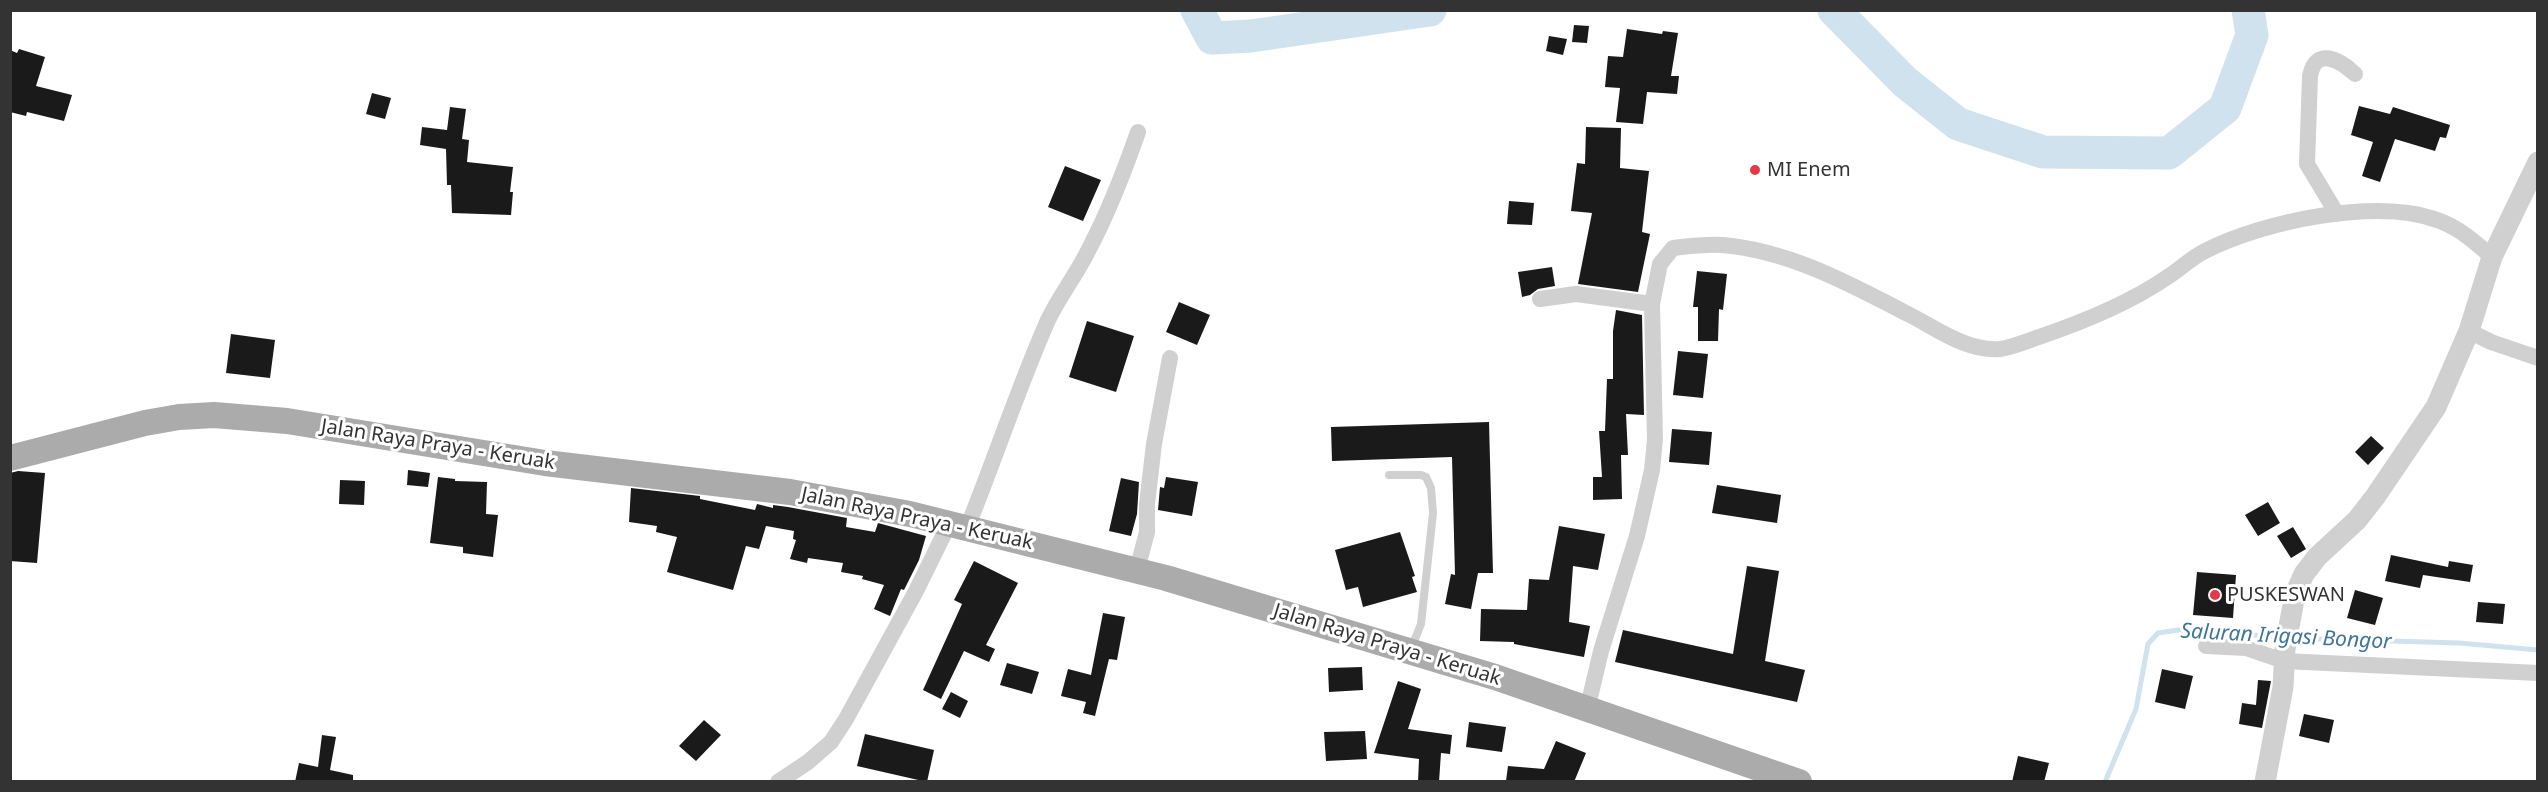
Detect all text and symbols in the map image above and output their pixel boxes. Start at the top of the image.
place label: MI Enem [1767,158,1851,182]
marker: MI Enem [1748,163,1762,177]
street label: Jalan Raya Praya - Keruak [319,415,557,475]
street label: Jalan Raya Praya - Keruak [799,483,1035,555]
place label: PUSKESWAN [2227,583,2345,607]
marker: PUSKESWAN [2208,588,2222,602]
street label: Jalan Raya Praya - Keruak [1270,599,1504,691]
water label: Saluran Irigasi Bongor [2180,619,2392,655]

